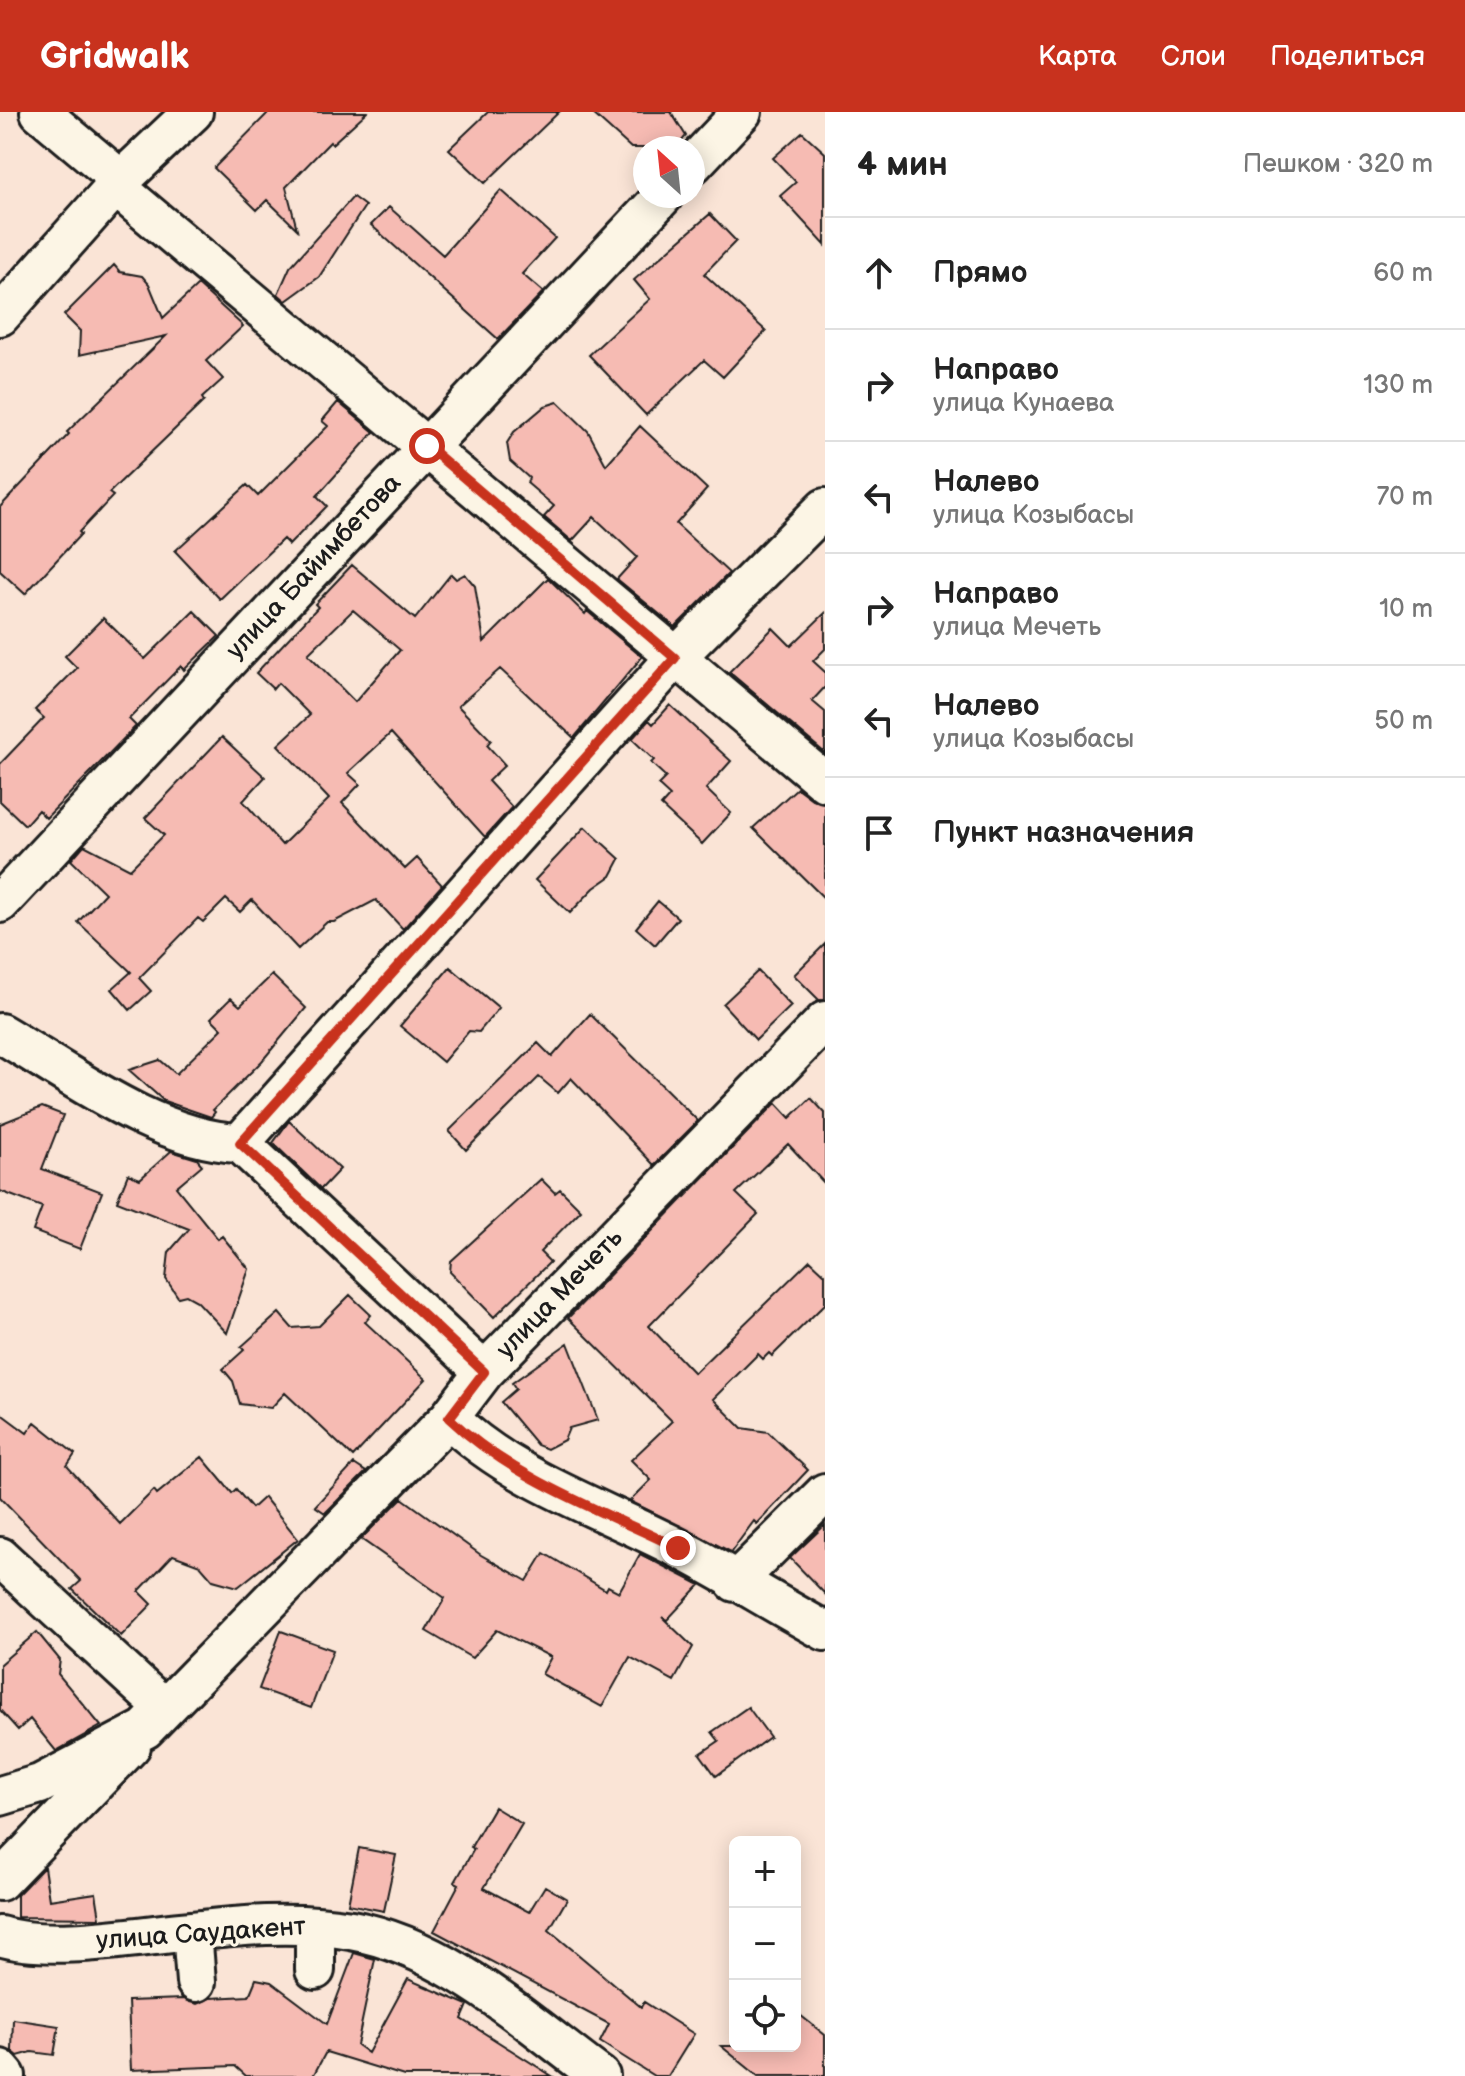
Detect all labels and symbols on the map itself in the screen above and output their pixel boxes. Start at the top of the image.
north arrow [633,136,705,208]
route start [409,428,445,464]
street label: улица Байимбетова [220,468,408,666]
street label: улица Мечеть [490,1223,630,1365]
route end [660,1530,696,1566]
street label: улица Саудакент [95,1911,307,1957]

